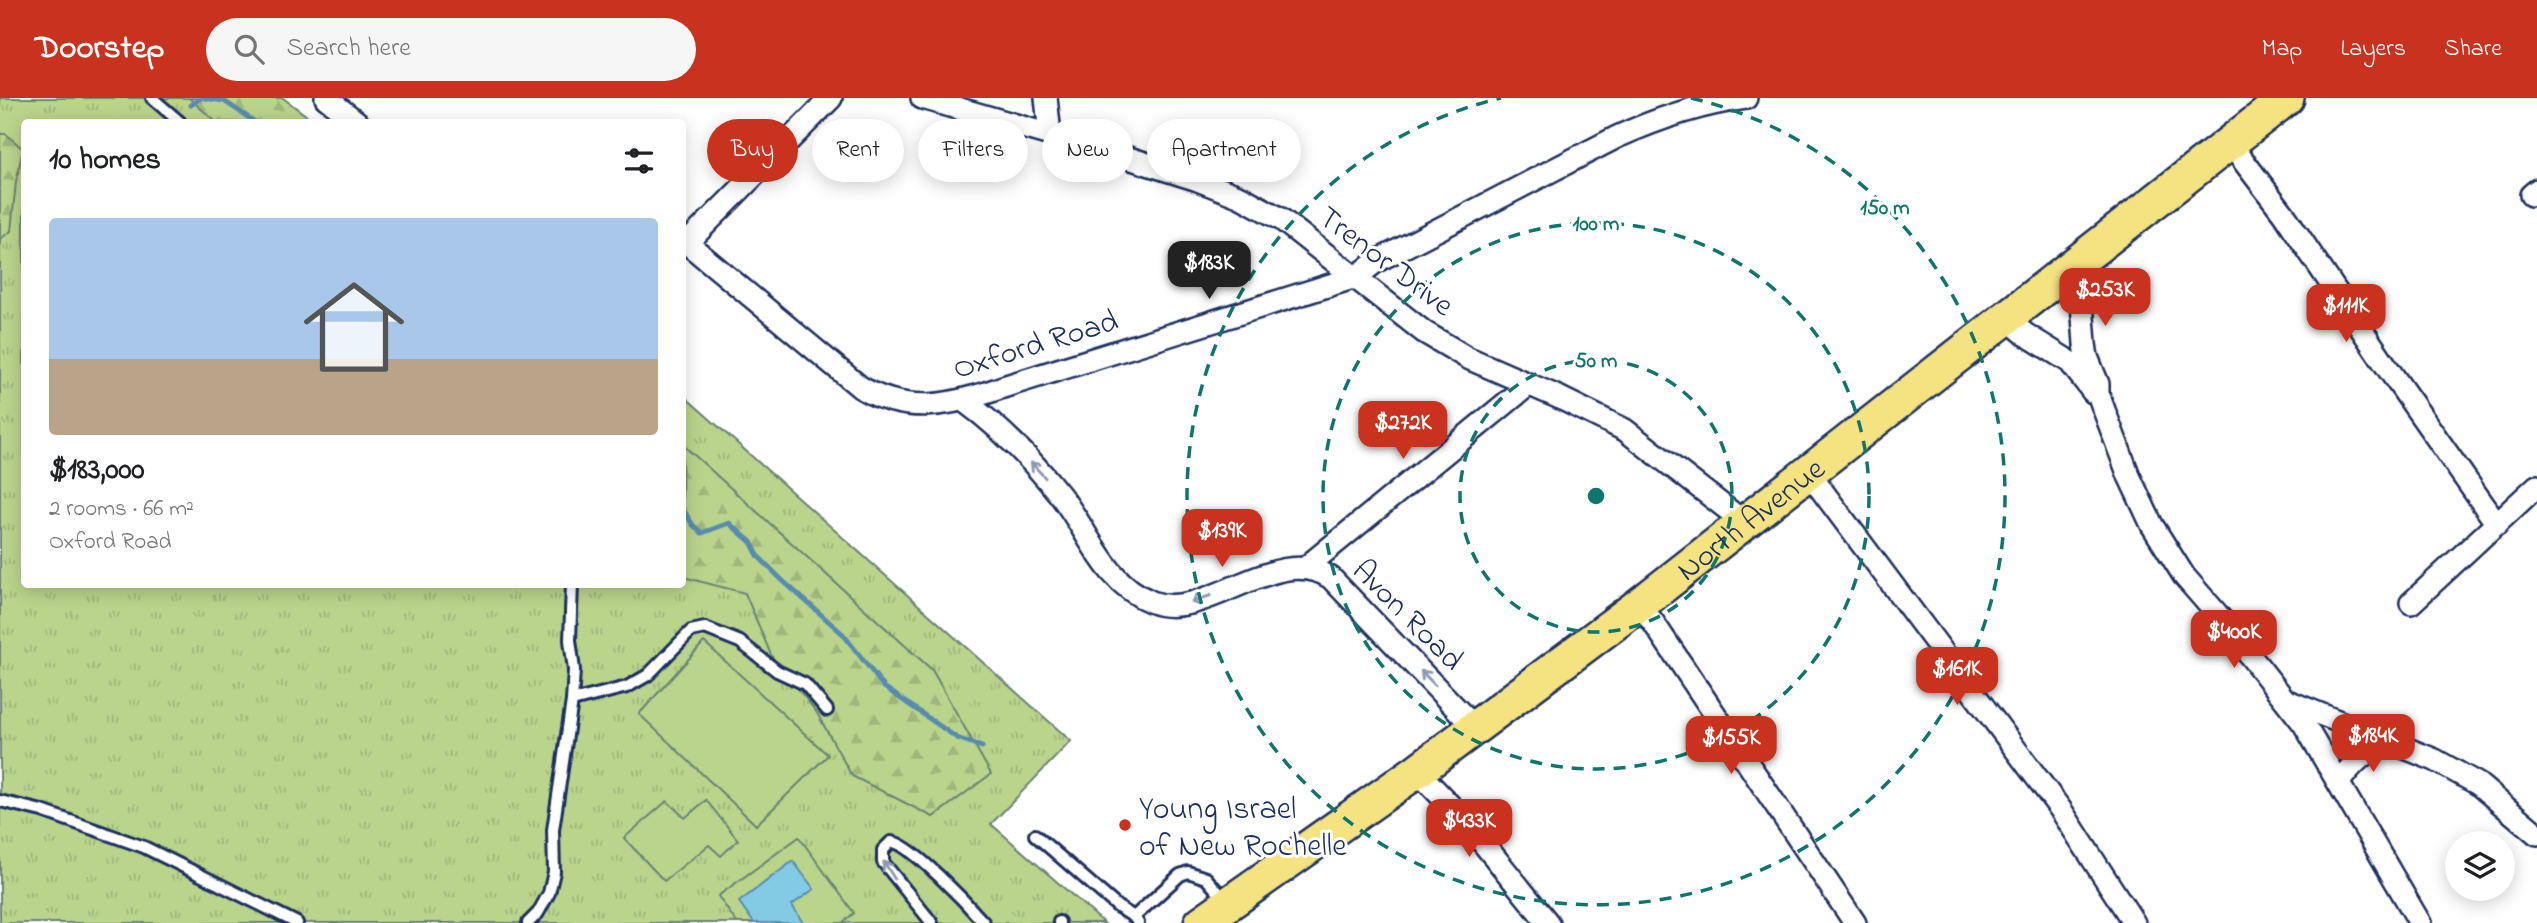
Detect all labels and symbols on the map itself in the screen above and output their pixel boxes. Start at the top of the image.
text: 150 m [1860,194,1910,224]
street label: Trenor Drive [1307,196,1463,330]
text: 100 m [1573,210,1619,240]
pin: $183K [1160,242,1258,301]
pin: $253K [2056,268,2154,328]
pin: $111K [2297,285,2395,344]
street label: Oxford Road [948,299,1124,394]
text: 50 m [1575,347,1617,377]
pin: $272K [1354,402,1452,461]
street label: North Avenue [1667,447,1837,594]
one-way arrow [1030,462,1047,479]
centre of rings [1584,484,1608,508]
pin: $139K [1173,510,1271,569]
street label: Avon Road [1340,550,1473,683]
one-way arrow [1190,594,1212,606]
pin: $400K [2185,610,2283,670]
pin: $161K [1908,648,2006,707]
one-way arrow [1419,670,1436,687]
pin: $184K [2324,714,2422,774]
pin: $155K [1682,716,1780,776]
place label: Young Israel of New Rochelle [1139,787,1347,871]
pin: $433K [1420,800,1518,859]
marker: Young Israel of New Rochelle [1117,817,1133,833]
one-way arrow [882,861,897,880]

